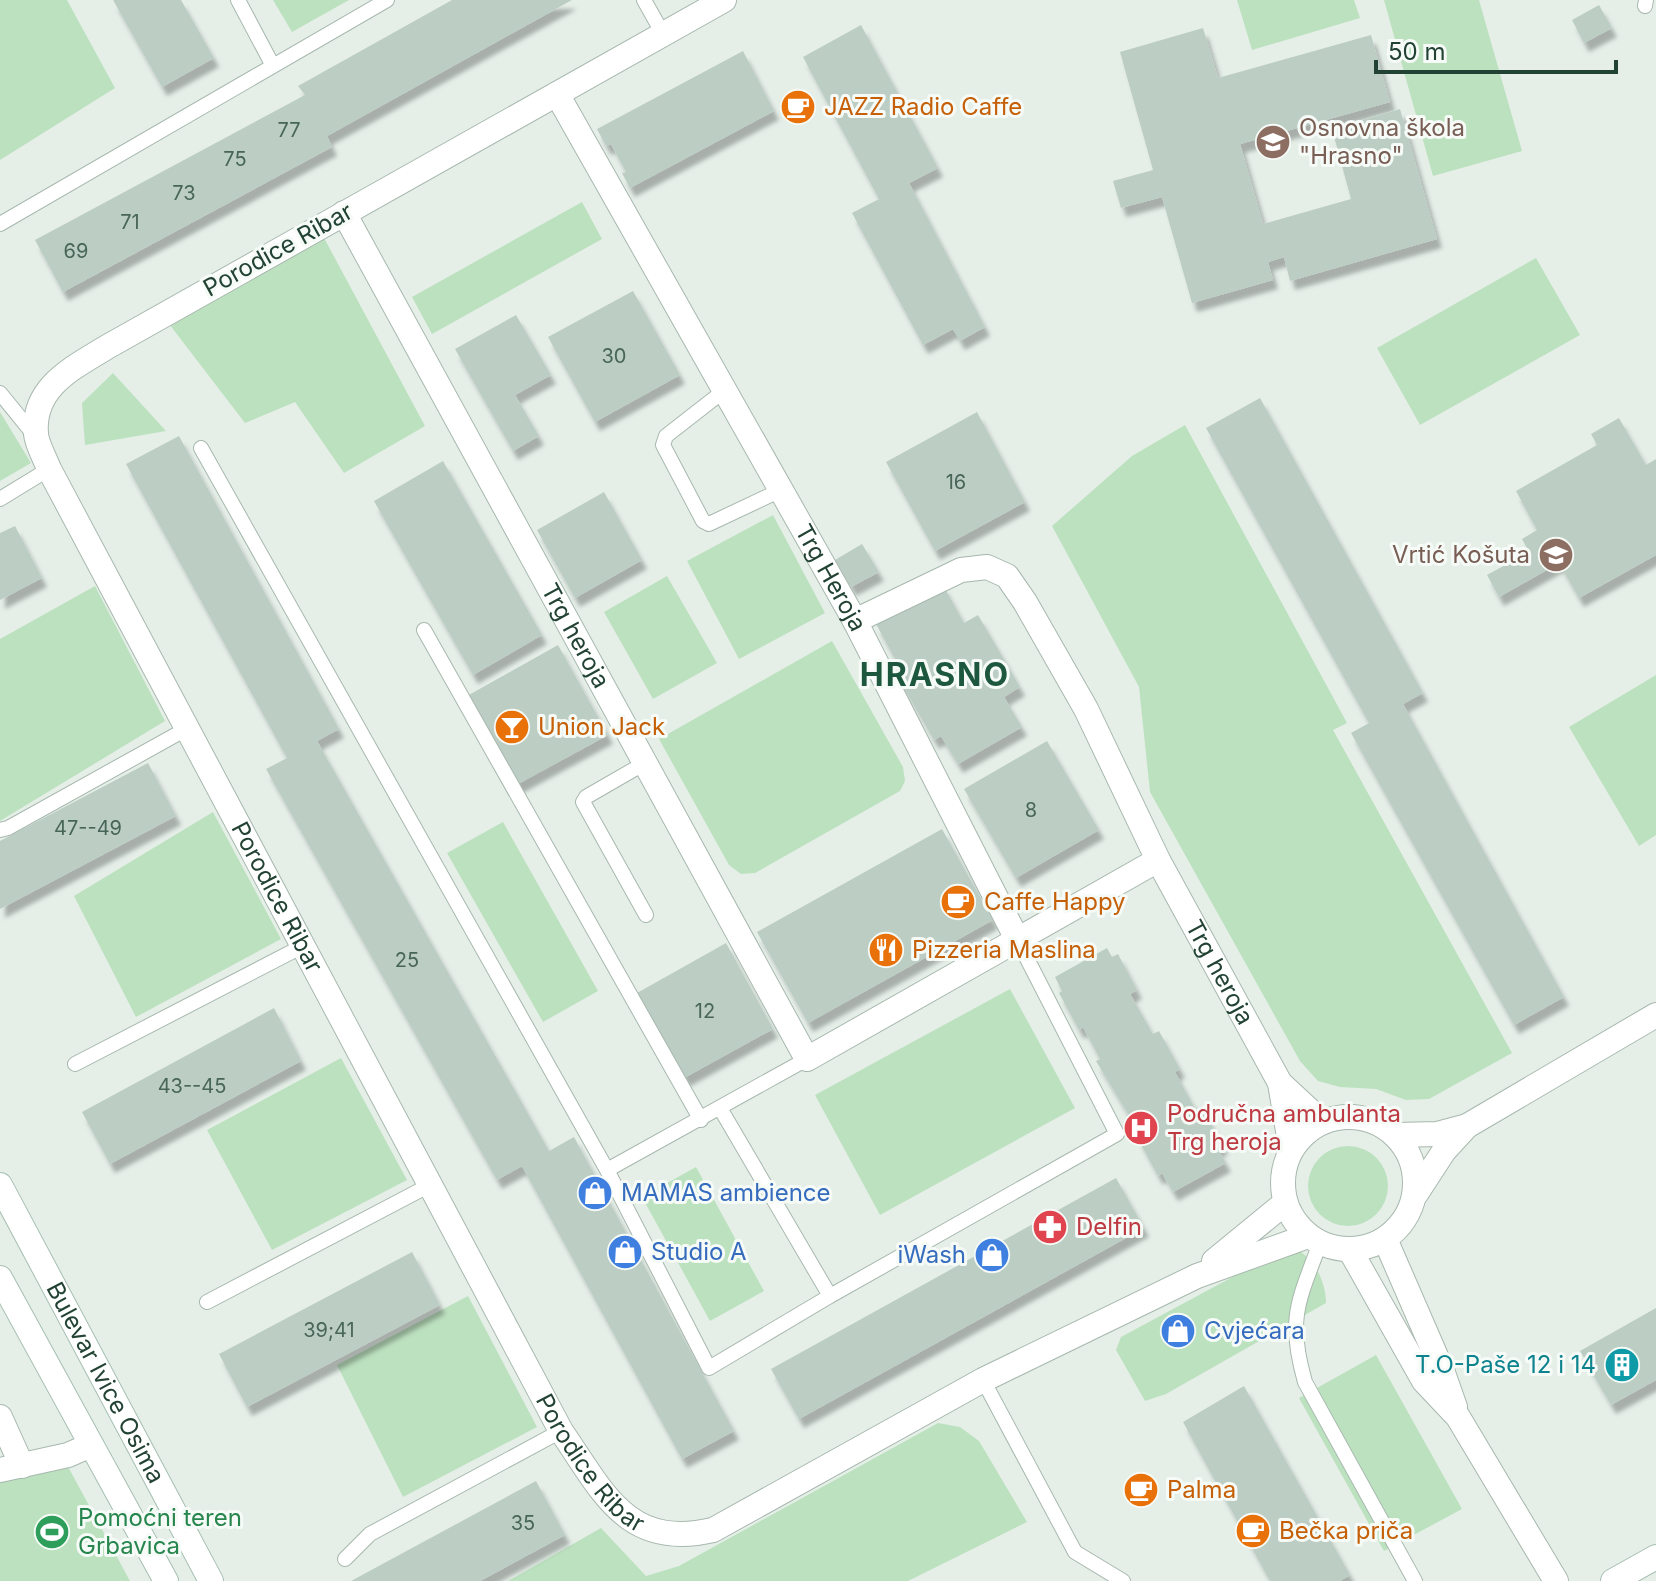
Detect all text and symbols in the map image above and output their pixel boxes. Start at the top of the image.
scale bar [1376,24,1616,74]
text: 50 m [1388,37,1446,66]
cafe icon: JAZZ Radio Caffe [779,88,817,126]
place label: JAZZ Radio Caffe [824,92,1022,121]
place label: Osnovna škola "Hrasno" [1299,113,1465,170]
house number: 77 [277,118,301,142]
school or university icon: Osnovna škola "Hrasno" [1254,123,1292,161]
house number: 75 [223,147,247,171]
house number: 73 [172,181,196,205]
street label: Porodice Ribar [198,197,358,303]
house number: 71 [120,210,140,234]
house number: 69 [64,239,88,263]
house number: 30 [602,344,626,368]
house number: 16 [946,470,966,494]
street label: Trg Heroja [789,519,873,636]
school or university icon: Vrtić Košuta [1537,536,1575,574]
place label: Vrtić Košuta [1392,540,1530,569]
street label: Trg heroja [536,578,616,693]
district label: HRASNO [860,655,1010,694]
bar icon: Union Jack [493,708,531,746]
place label: Union Jack [538,712,665,741]
house number: 8 [1025,798,1037,822]
house number: 47--49 [54,816,122,840]
street label: Porodice Ribar [225,817,329,977]
cafe icon: Caffe Happy [939,883,977,921]
place label: Caffe Happy [984,887,1126,916]
street label: Trg heroja [1180,915,1260,1029]
restaurant icon: Pizzeria Maslina [867,931,905,969]
place label: Pizzeria Maslina [912,935,1096,964]
house number: 25 [395,948,419,972]
house number: 12 [695,999,715,1023]
house number: 43--45 [158,1074,226,1098]
place label: Područna ambulanta Trg heroja [1167,1099,1401,1156]
hospital icon: Područna ambulanta Trg heroja [1122,1109,1160,1147]
shop icon: MAMAS ambience [576,1174,614,1212]
place label: MAMAS ambience [621,1178,831,1207]
pharmacy icon: Delfin [1031,1208,1069,1246]
place label: Delfin [1076,1212,1142,1241]
shop icon: Studio A [606,1233,644,1271]
shop icon: iWash [973,1236,1011,1274]
place label: Studio A [651,1237,747,1266]
place label: iWash [897,1240,966,1269]
street label: Bulevar Ivice Osima [40,1277,171,1488]
shop icon: Cvjećara [1159,1312,1197,1350]
place label: Cvjećara [1204,1316,1305,1345]
house number: 39;41 [303,1318,355,1342]
building icon: T.O-Paše 12 i 14 [1603,1346,1641,1384]
place label: T.O-Paše 12 i 14 [1415,1350,1596,1379]
street label: Porodice Ribar [530,1389,650,1538]
cafe icon: Palma [1122,1471,1160,1509]
place label: Palma [1167,1475,1236,1504]
place label: Pomoćni teren Grbavica [78,1503,242,1560]
house number: 35 [511,1511,535,1535]
cafe icon: Bečka priča [1234,1512,1272,1550]
sports icon: Pomoćni teren Grbavica [33,1513,71,1551]
place label: Bečka priča [1279,1516,1413,1545]

